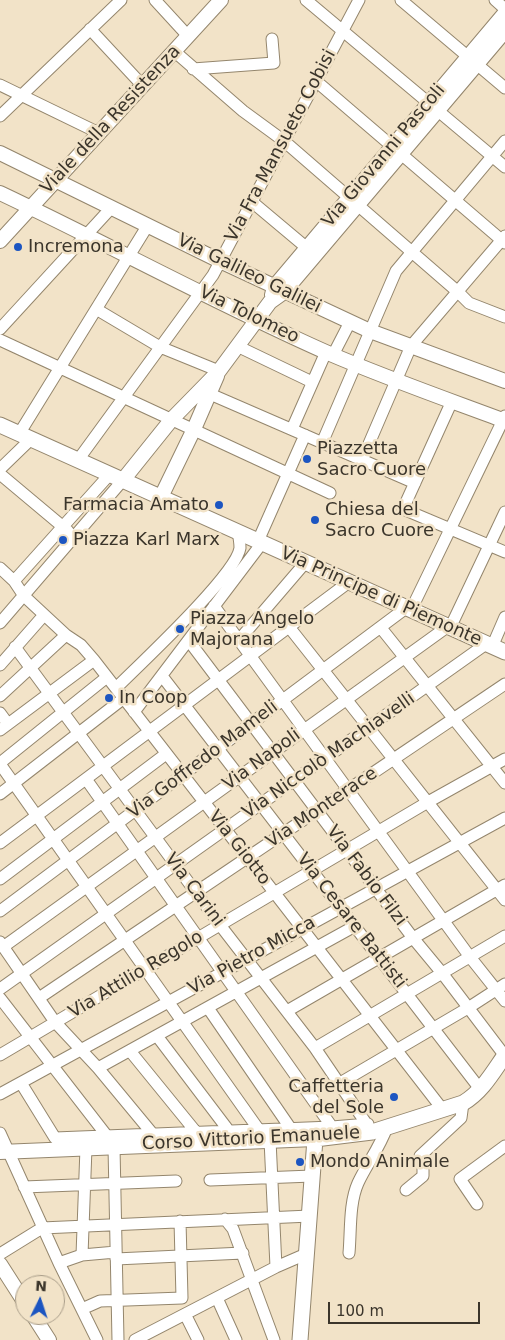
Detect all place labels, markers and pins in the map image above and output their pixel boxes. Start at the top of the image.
place label: Incremona [28,236,124,258]
marker: Incremona [12,241,24,253]
place label: Piazzetta Sacro Cuore [317,438,426,480]
marker: Piazzetta Sacro Cuore [301,453,313,465]
place label: Farmacia Amato [63,494,209,516]
marker: Farmacia Amato [213,499,225,511]
place label: Chiesa del Sacro Cuore [325,499,434,542]
marker: Chiesa del Sacro Cuore [309,514,321,526]
place label: Piazza Karl Marx [73,529,220,551]
marker: Piazza Karl Marx [57,534,69,546]
place label: Piazza Angelo Majorana [190,608,314,650]
marker: Piazza Angelo Majorana [174,623,186,635]
place label: In Coop [119,687,187,709]
marker: In Coop [103,692,115,704]
place label: Caffetteria del Sole [288,1076,384,1118]
marker: Caffetteria del Sole [388,1091,400,1103]
place label: Mondo Animale [310,1151,449,1173]
marker: Mondo Animale [294,1156,306,1168]

